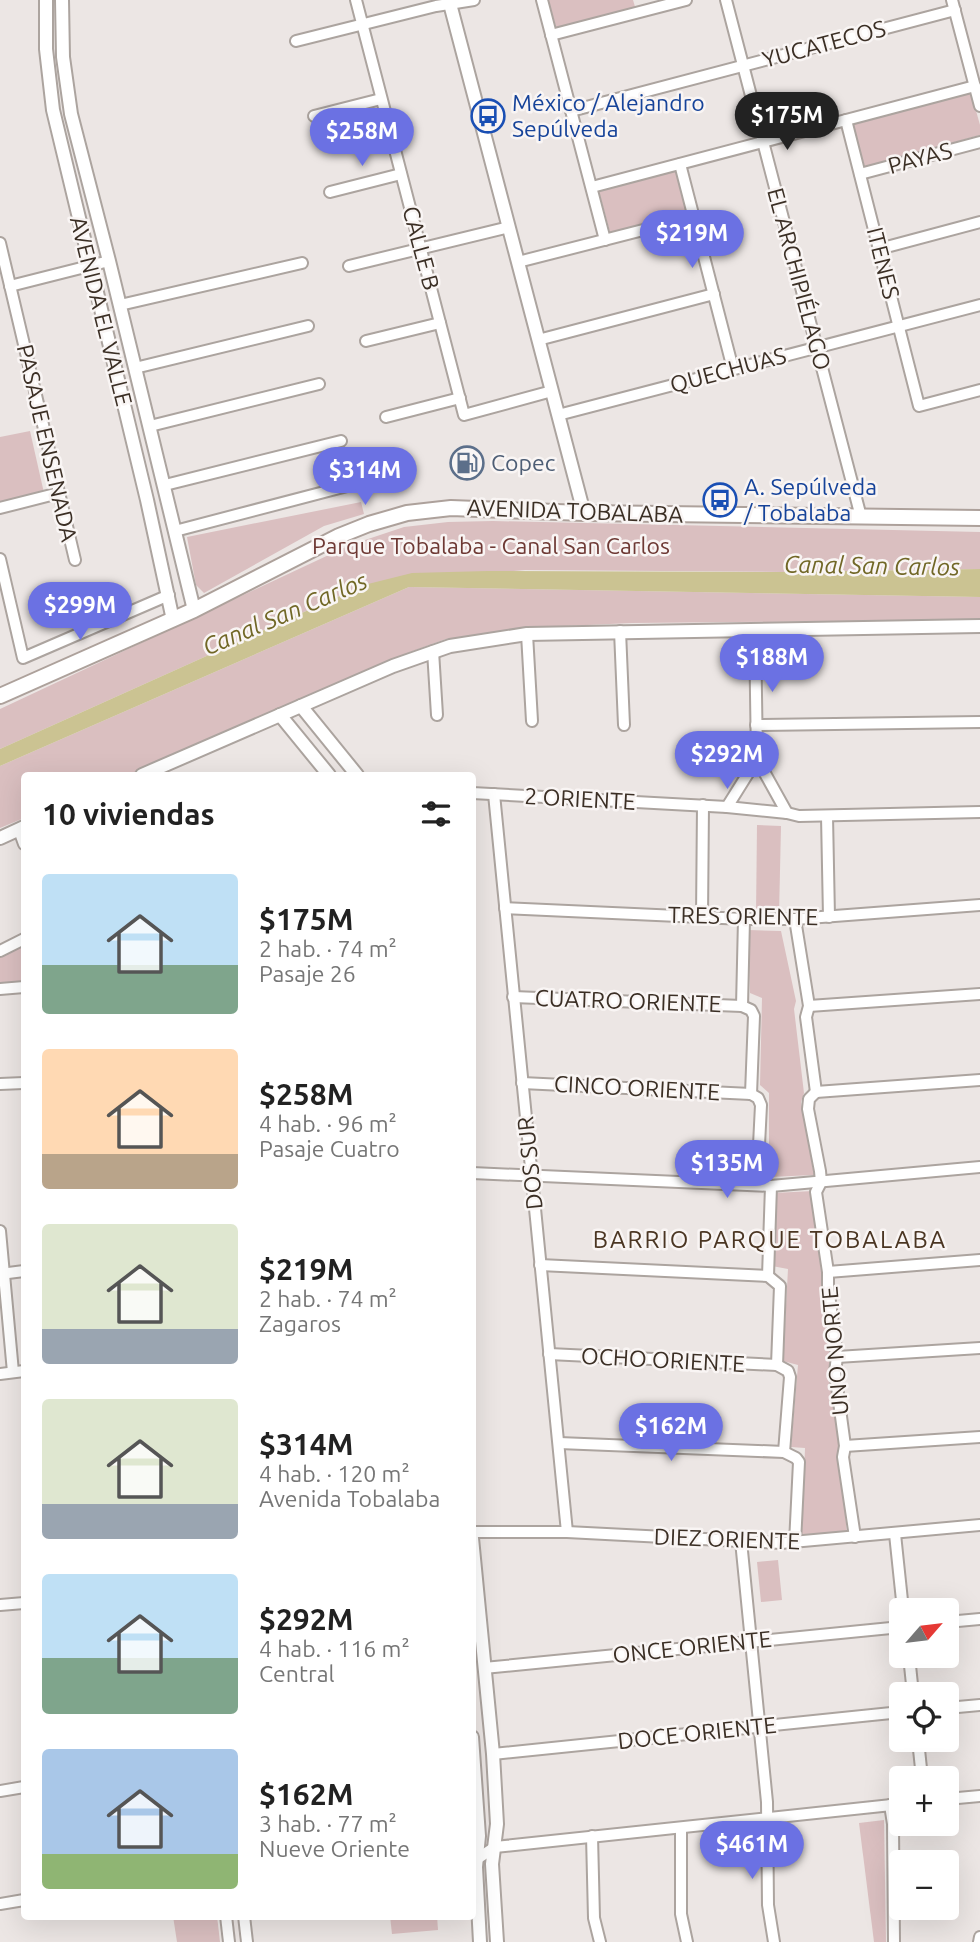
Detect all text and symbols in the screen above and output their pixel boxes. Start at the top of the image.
street label: YUCATECOS [760,15,888,72]
place label: México / Alejandro Sepúlveda [512,90,705,141]
pin: $175M [738,92,836,152]
bus stop icon: México / Alejandro Sepúlveda [469,97,507,135]
text: $175M [751,102,823,127]
pin: $258M [313,108,411,168]
text: $258M [326,118,398,143]
street label: PAYAS [885,137,955,178]
street label: EL ARCHIPIÉLAGO [763,185,837,373]
street label: CALLE B [398,203,445,293]
pin: $219M [643,210,741,270]
street label: AVENIDA EL VALLE [66,214,137,408]
text: $219M [656,220,728,245]
street label: ITENES [863,224,904,301]
street label: PASAJE ENSENADA [13,342,82,544]
street label: QUECHUAS [667,342,789,397]
fuel station icon: Copec [448,444,486,482]
pin: $314M [316,448,414,507]
place label: Copec [491,450,556,475]
text: $314M [329,457,401,482]
place label: A. Sepúlveda / Tobalaba [743,474,877,525]
bus stop icon: A. Sepúlveda / Tobalaba [701,481,739,519]
street label: AVENIDA TOBALABA [466,494,684,527]
park label: Parque Tobalaba - Canal San Carlos [312,533,670,558]
water label: Canal San Carlos [784,550,960,581]
water label: Canal San Carlos [198,567,371,660]
pin: $299M [31,582,129,642]
text: $299M [44,592,116,617]
pin: $188M [723,634,821,694]
text: $188M [736,644,808,669]
pin: $292M [678,732,776,791]
text: $292M [691,741,763,766]
street label: 2 ORIENTE [524,783,636,814]
icon: filters [417,795,455,833]
text: 10 viviendas [42,797,215,831]
icon: home [98,902,182,986]
text: $175M [259,902,353,936]
street label: TRES ORIENTE [668,902,818,929]
text: 2 hab. · 74 m² [259,936,397,961]
text: Pasaje 26 [259,961,356,986]
street label: CUATRO ORIENTE [534,985,722,1016]
street label: CINCO ORIENTE [553,1071,721,1104]
icon: home [98,1077,182,1161]
text: $258M [259,1077,353,1111]
text: 4 hab. · 96 m² [259,1111,397,1136]
street label: DOS SUR [512,1115,547,1211]
text: Pasaje Cuatro [259,1136,400,1161]
pin: $135M [678,1140,776,1200]
text: $135M [691,1150,763,1175]
district label: BARRIO PARQUE TOBALABA [593,1226,947,1253]
icon: home [98,1252,182,1336]
text: $219M [259,1252,353,1286]
street label: UNO NORTE [816,1285,853,1417]
text: 2 hab. · 74 m² [259,1286,397,1311]
text: Zagaros [259,1311,341,1336]
street label: OCHO ORIENTE [580,1343,746,1376]
pin: $162M [622,1404,720,1463]
text: $162M [635,1413,707,1438]
icon: home [98,1427,182,1511]
text: $314M [259,1427,353,1461]
text: 4 hab. · 120 m² [259,1461,410,1486]
text: Avenida Tobalaba [259,1486,440,1511]
street label: DIEZ ORIENTE [653,1523,801,1554]
north arrow [889,1598,959,1668]
map controls [889,1598,959,1920]
icon: home [98,1602,182,1686]
text: $292M [259,1602,353,1636]
street label: ONCE ORIENTE [611,1626,773,1667]
text: 4 hab. · 116 m² [259,1636,410,1661]
text: Central [259,1661,335,1686]
button: locate [889,1682,959,1752]
street label: DOCE ORIENTE [616,1712,778,1753]
button: + [889,1766,959,1836]
icon: home [98,1777,182,1861]
text: $162M [259,1777,353,1811]
text: 3 hab. · 77 m² [259,1811,397,1836]
pin: $461M [703,1822,801,1881]
text: $461M [716,1831,788,1856]
text: Nueve Oriente [259,1836,410,1861]
button: − [889,1850,959,1920]

